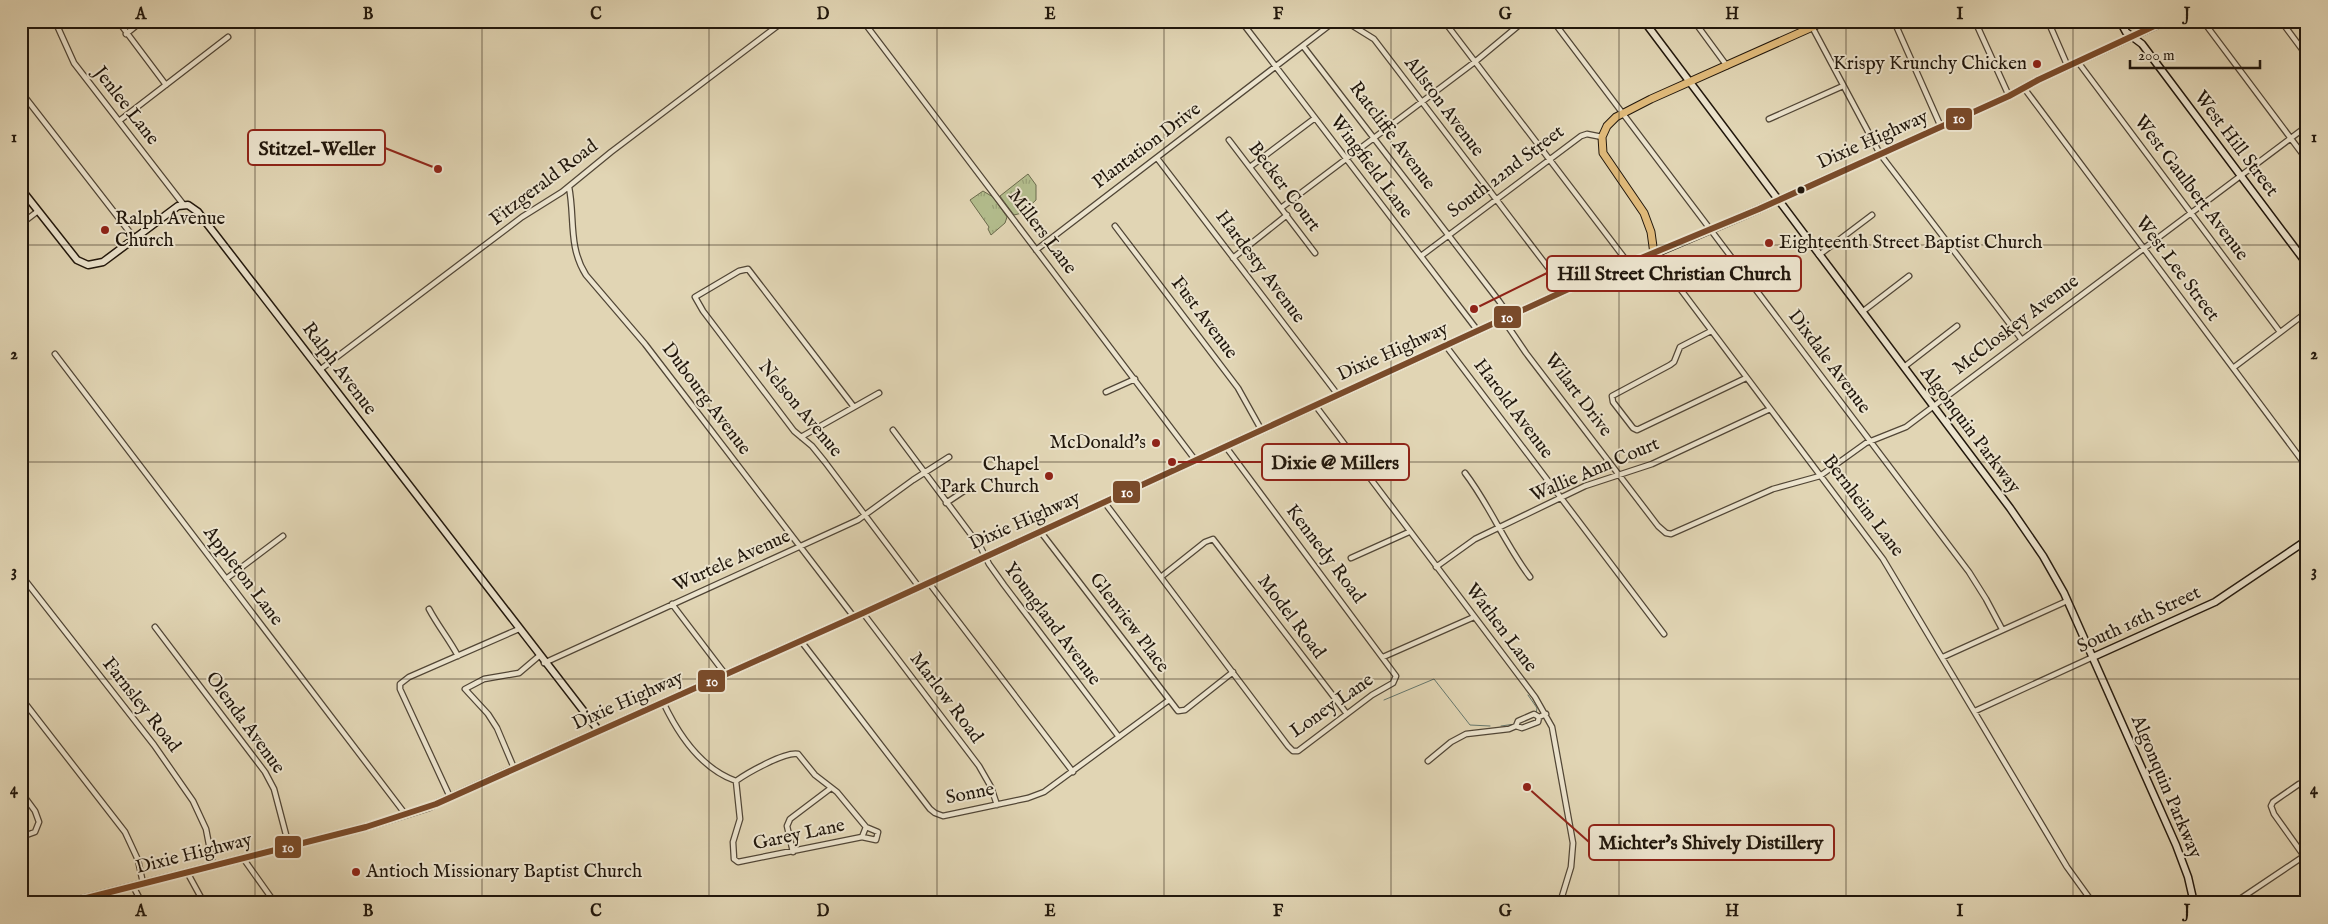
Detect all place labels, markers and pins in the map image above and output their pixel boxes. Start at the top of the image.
place label: Krispy Krunchy Chicken [1833,52,2027,76]
marker: Krispy Krunchy Chicken [2031,58,2043,70]
callout: Stitzel-Weller [248,130,385,165]
unlabelled marker [1796,185,1806,195]
place label: Ralph Avenue Church [115,207,226,253]
marker: Ralph Avenue Church [99,224,111,236]
place label: Eighteenth Street Baptist Church [1779,231,2042,255]
marker: Eighteenth Street Baptist Church [1763,237,1775,249]
callout: Hill Street Christian Church [1547,256,1801,291]
place label: McDonald's [1049,431,1146,455]
marker: McDonald's [1150,437,1162,449]
callout: Dixie @ Millers [1262,444,1409,480]
place label: Chapel Park Church [940,453,1040,499]
marker: Chapel Park Church [1043,470,1055,482]
callout: Michter's Shively Distillery [1589,825,1834,860]
place label: Antioch Missionary Baptist Church [365,860,642,884]
marker: Antioch Missionary Baptist Church [350,866,362,878]

